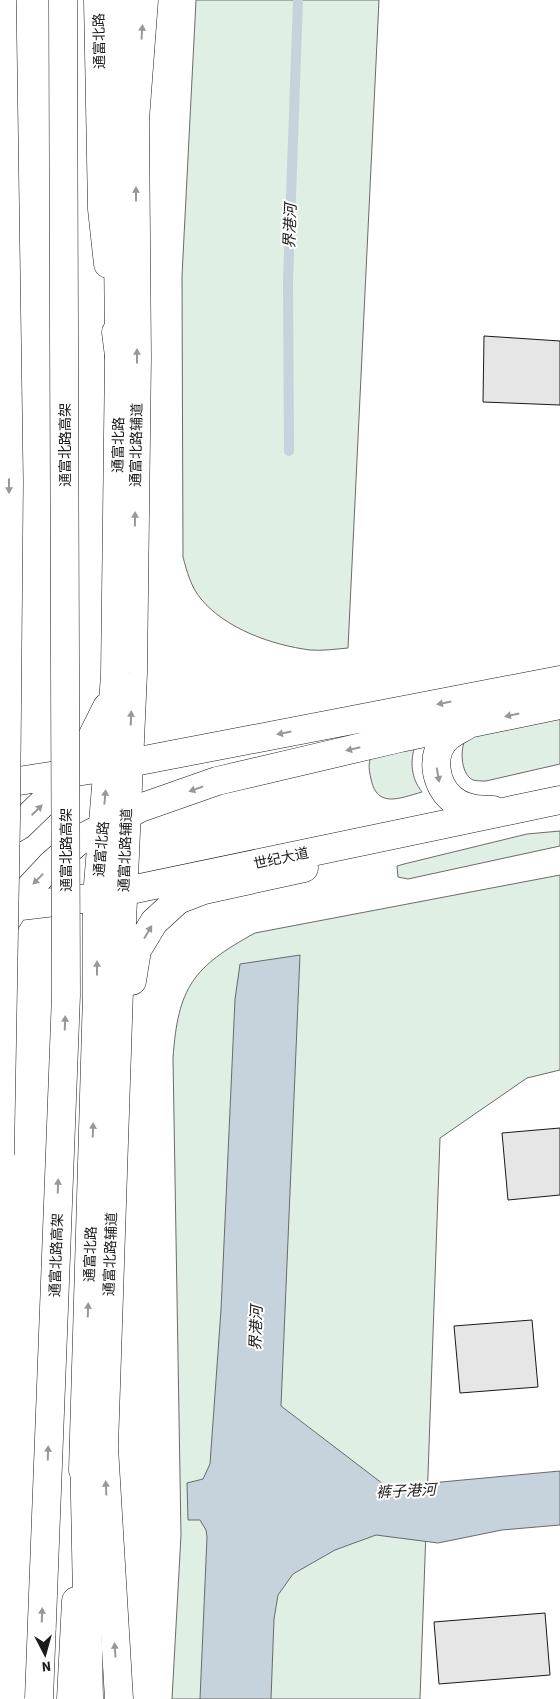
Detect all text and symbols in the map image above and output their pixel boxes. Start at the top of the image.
street label: 通富北路 [90,13,110,69]
one-way arrow [138,23,146,39]
one-way arrow [132,186,140,202]
water label: 界港河 [279,200,302,249]
one-way arrow [133,348,141,364]
street label: 通富北路高架 [56,403,76,487]
street label: 通富北路辅道 [126,403,148,487]
street label: 通富北路 [109,417,129,473]
one-way arrow [5,478,13,494]
one-way arrow [131,511,139,527]
one-way arrow [435,699,451,707]
one-way arrow [127,710,135,726]
one-way arrow [505,711,520,719]
one-way arrow [276,730,292,738]
one-way arrow [346,745,361,753]
one-way arrow [435,767,443,783]
one-way arrow [188,785,203,793]
one-way arrow [102,789,110,805]
one-way arrow [30,804,42,816]
street label: 通富北路高架 [57,808,77,892]
street label: 通富北路辅道 [115,808,137,892]
street label: 通富北路 [90,820,114,878]
street label: 世纪大道 [252,843,311,875]
one-way arrow [32,872,44,884]
one-way arrow [143,926,152,939]
one-way arrow [93,959,101,975]
one-way arrow [61,1015,69,1031]
one-way arrow [90,1122,98,1138]
one-way arrow [55,1177,63,1193]
street label: 通富北路辅道 [100,1212,122,1296]
street label: 通富北路高架 [46,1213,68,1297]
street label: 通富北路 [80,1226,102,1282]
one-way arrow [84,1302,92,1318]
water label: 界港河 [245,1302,268,1351]
one-way arrow [45,1445,53,1461]
water label: 裤子港河 [376,1479,440,1504]
one-way arrow [101,1480,109,1496]
one-way arrow [39,1607,47,1623]
north arrow [20,1629,70,1679]
one-way arrow [111,1642,119,1658]
text: N [41,1656,52,1676]

